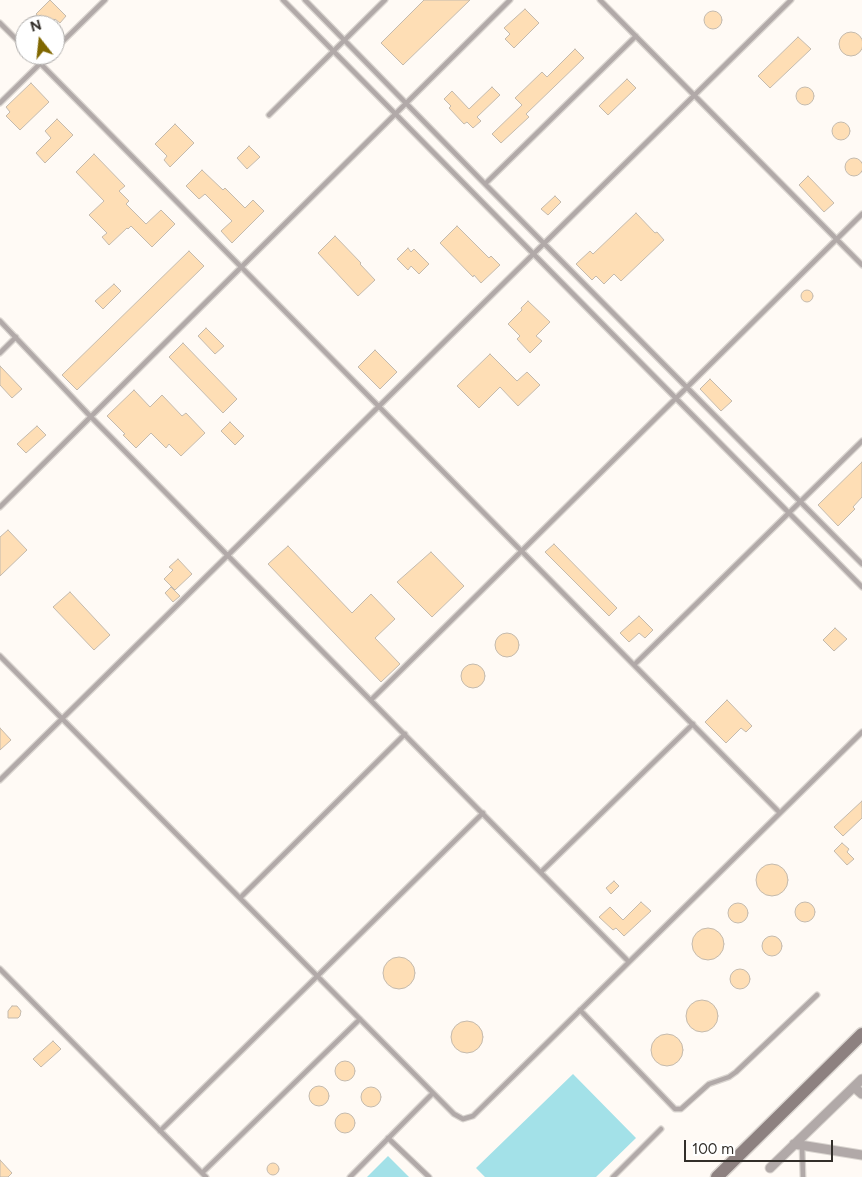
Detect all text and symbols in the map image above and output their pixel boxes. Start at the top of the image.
north arrow [15,15,65,65]
text: N [28,16,44,36]
scale bar [687,1130,836,1162]
text: 100 m [692,1140,734,1158]

